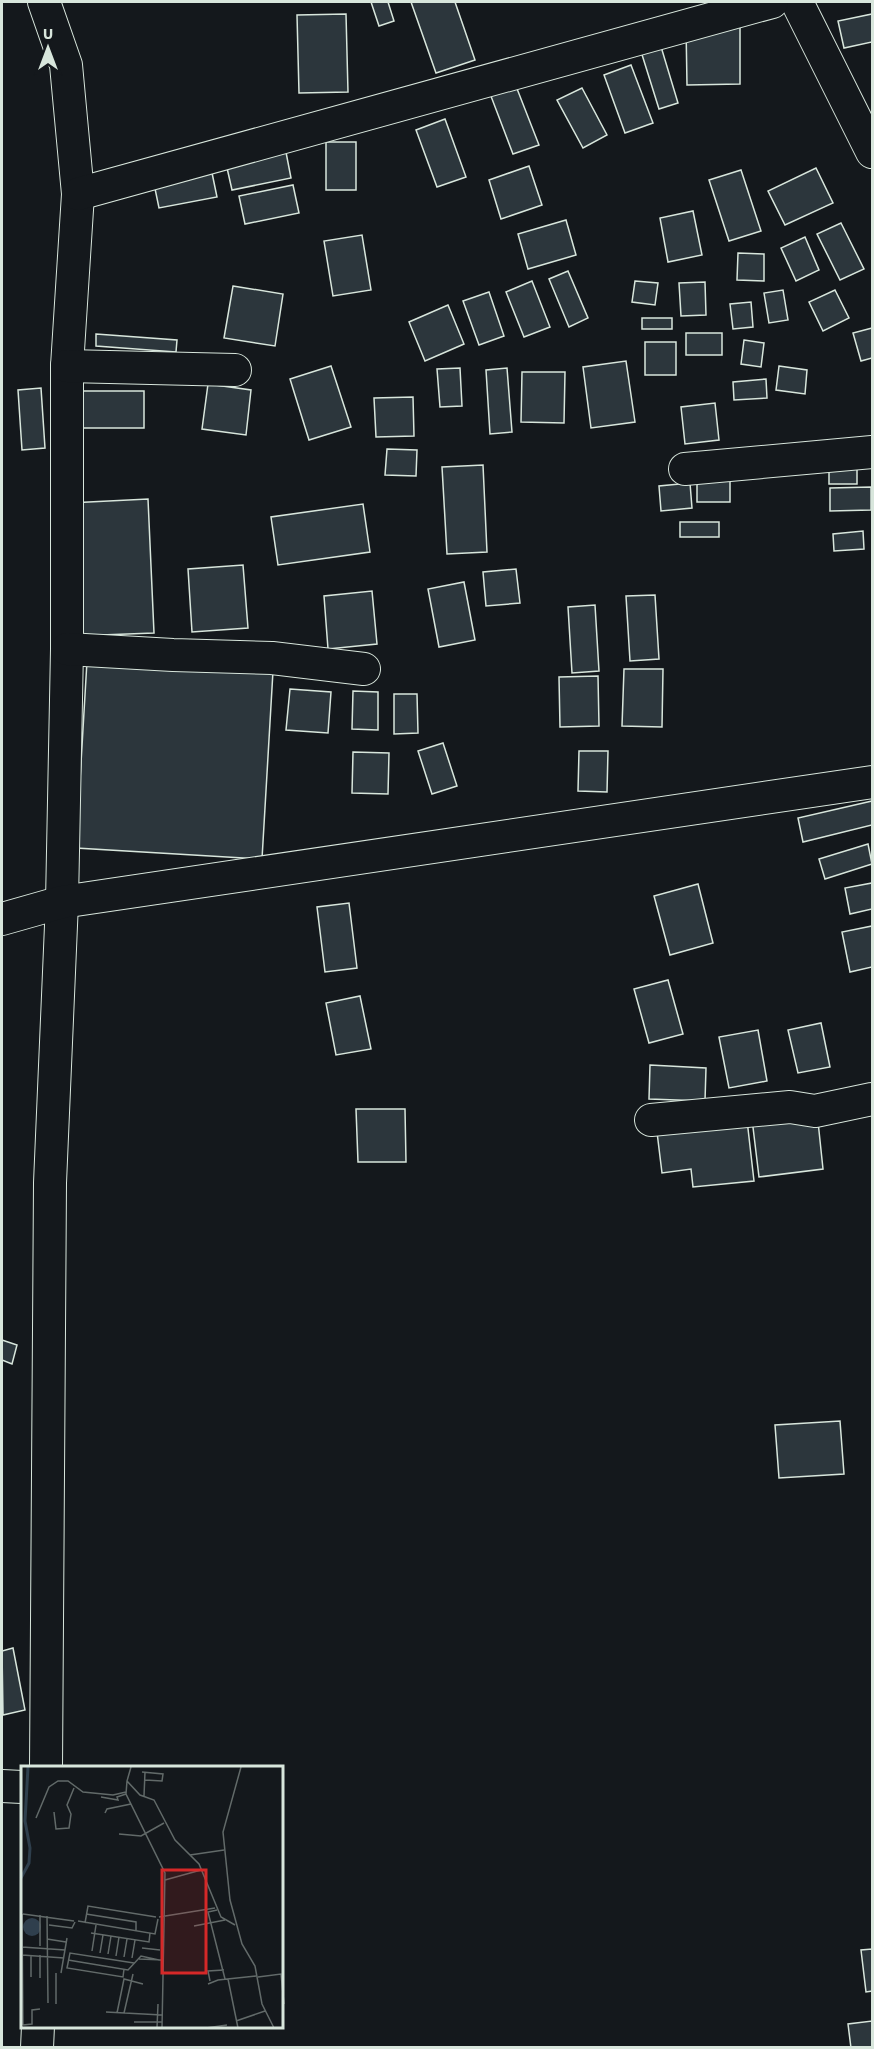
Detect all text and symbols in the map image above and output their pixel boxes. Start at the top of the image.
north arrow [18,18,78,78]
text: U [43,23,53,45]
inset map [21,1766,284,2028]

